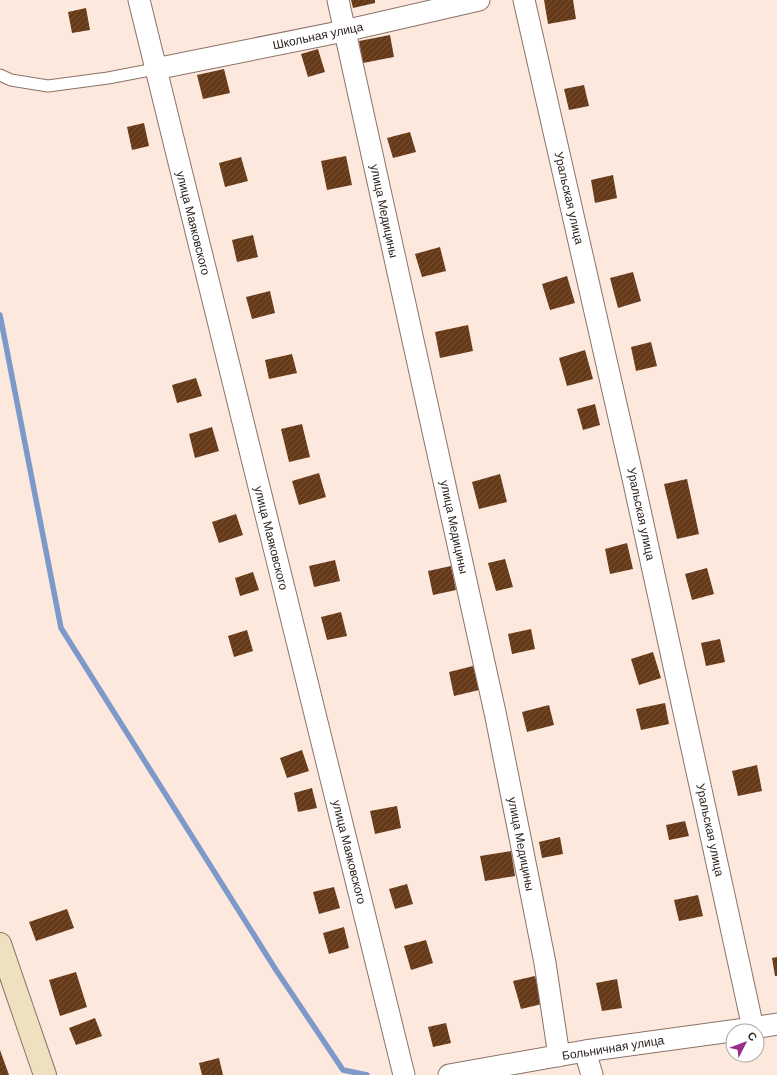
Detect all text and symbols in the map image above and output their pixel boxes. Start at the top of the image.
street label: Школьная улица [271,19,365,53]
street label: Уральская улица [551,150,588,246]
street label: улица Медицины [366,163,402,259]
street label: улица Маяковского [172,169,214,277]
street label: Уральская улица [623,466,659,562]
street label: улица Медицины [436,479,472,575]
street label: улица Маяковского [250,484,292,592]
street label: Уральская улица [692,782,728,878]
street label: улица Медицины [504,796,538,892]
street label: улица Маяковского [328,798,370,906]
north arrow [725,1023,765,1063]
text: С [745,1029,760,1044]
street label: Больничная улица [561,1032,665,1064]

